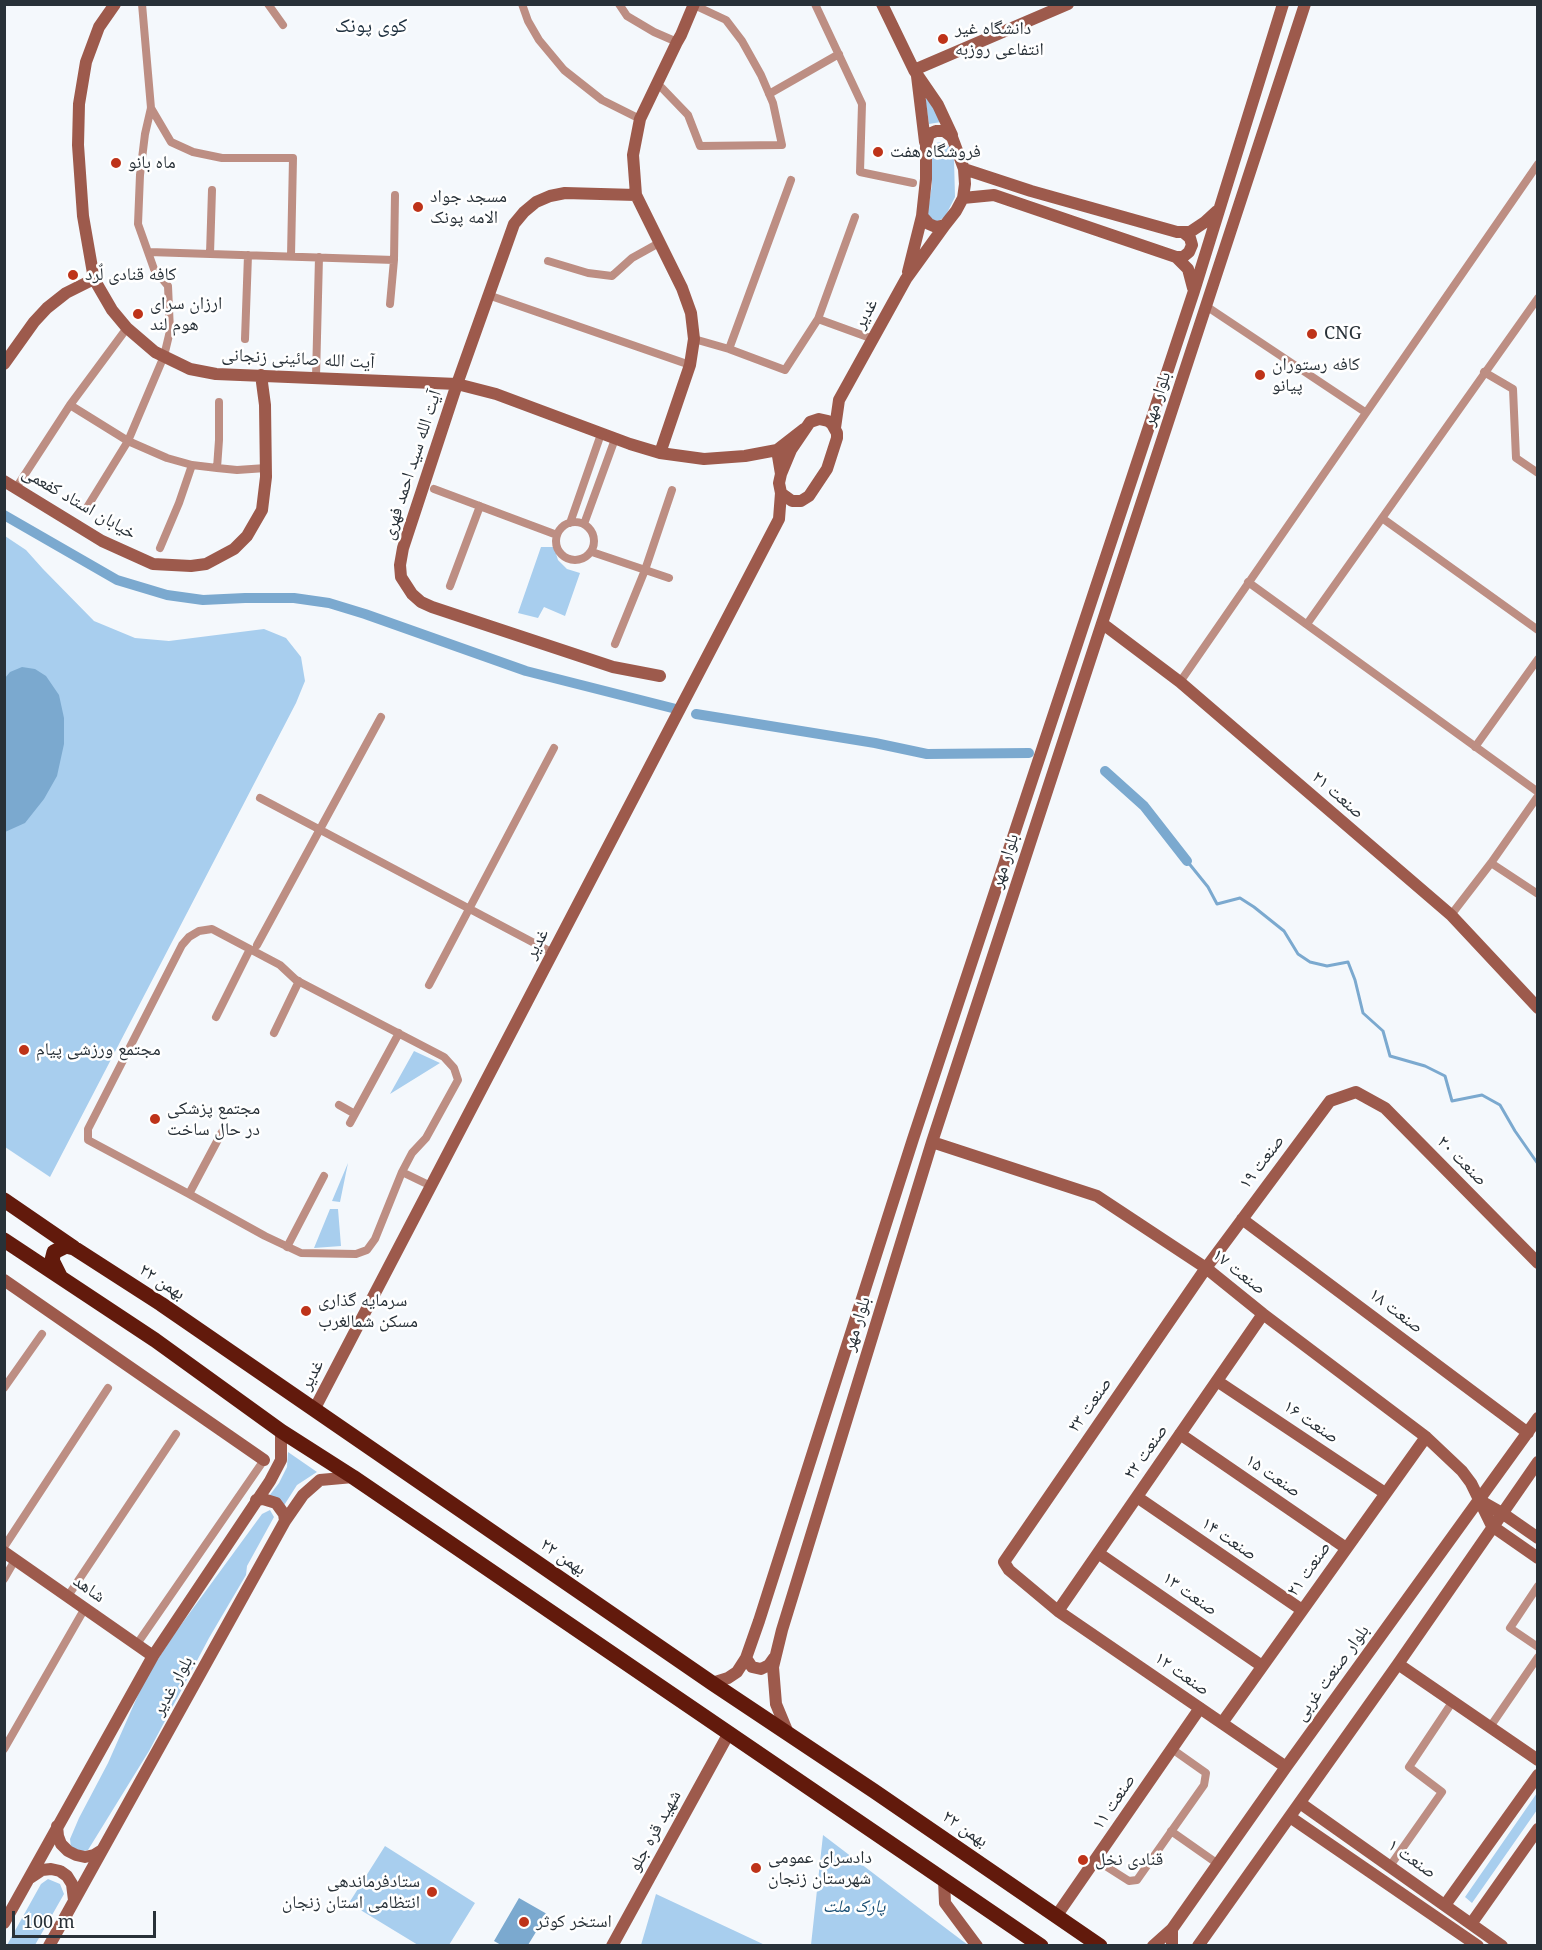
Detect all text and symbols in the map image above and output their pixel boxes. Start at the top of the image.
district label: کوی پونک [335,14,407,38]
place label: دانشگاه غیر انتفاعی روزبه [955,18,1044,60]
marker: دانشگاه غیر انتفاعی روزبه [936,32,950,46]
place label: فروشگاه هفت [890,141,981,163]
marker: فروشگاه هفت [871,145,885,159]
place label: ماه بانو [128,152,176,174]
marker: ماه بانو [109,156,123,170]
place label: مسجد جواد الامه پونک [430,186,507,228]
marker: مسجد جواد الامه پونک [411,200,425,214]
place label: کافه قنادی لٌرد [85,264,177,286]
marker: کافه قنادی لٌرد [66,268,80,282]
place label: ارزان سرای هوم لند [150,293,222,336]
street label: غدیر [849,295,883,333]
marker: ارزان سرای هوم لند [131,307,145,321]
place label: CNG [1324,323,1362,345]
marker: CNG [1305,327,1319,341]
street label: آیت الله صائینی زنجانی [221,344,375,374]
place label: كافه رستوران پيانو [1272,354,1360,397]
marker: كافه رستوران پيانو [1253,368,1267,382]
street label: بلوار مهر [1138,369,1176,429]
street label: آیت الله سید احمد فهری [378,388,446,542]
street label: خیابان استاد کفعمی [18,462,140,544]
street label: صنعت ۲۱ [1307,766,1369,824]
street label: بلوار مهر [986,831,1024,891]
street label: غدیر [520,925,554,963]
place label: مجتمع ورزشی پیام [36,1039,161,1061]
marker: مجتمع ورزشی پیام [17,1043,31,1057]
place label: مجتمع پزشکی در حال ساخت [167,1098,260,1140]
marker: مجتمع پزشکی در حال ساخت [148,1112,162,1126]
street label: صنعت ۱۹ [1235,1131,1289,1193]
street label: صنعت ۲۰ [1432,1131,1492,1191]
street label: صنعت ۱۷ [1208,1244,1270,1300]
street label: ۲۲ بهمن [135,1259,189,1305]
street label: صنعت ۱۸ [1365,1284,1427,1338]
place label: سرمایه گذاری مسکن شمالغرب [318,1290,418,1332]
street label: بلوار مهر [838,1294,876,1354]
marker: سرمایه گذاری مسکن شمالغرب [299,1304,313,1318]
street label: غدیر [295,1356,329,1394]
street label: صنعت ۲۳ [1063,1373,1117,1437]
street label: صنعت ۱۶ [1279,1396,1343,1448]
street label: صنعت ۲۲ [1119,1420,1173,1484]
street label: صنعت ۱۵ [1241,1450,1305,1502]
street label: صنعت ۱۴ [1197,1513,1261,1565]
street label: ۲۲ بهمن [536,1534,590,1580]
street label: صنعت ۲۱ [1282,1537,1336,1601]
street label: صنعت ۱۳ [1158,1567,1222,1621]
street label: شاهد [69,1570,109,1608]
street label: بلوار صنعت غربی [1290,1621,1374,1725]
street label: صنعت ۱۲ [1150,1647,1214,1701]
street label: بلوار غدیر [148,1652,198,1720]
street label: صنعت ۱۱ [1088,1770,1140,1834]
street label: شهید قره جلو [624,1787,686,1875]
street label: ۲۲ بهمن [938,1806,992,1852]
street label: صنعت ۱ [1384,1835,1440,1883]
place label: دادسرای عمومی شهرستان زنجان [768,1847,872,1890]
place label: قنادی نخل [1095,1849,1163,1871]
marker: قنادی نخل [1076,1853,1090,1867]
marker: دادسرای عمومی شهرستان زنجان [749,1861,763,1875]
place label: ستادفرماندهی انتظامی استان زنجان [282,1871,420,1914]
marker: ستادفرماندهی انتظامی استان زنجان [425,1885,439,1899]
park label: پارک ملت [823,1896,885,1918]
scale bar [15,1899,159,1937]
text: 100 m [23,1909,75,1933]
place label: استخر کوثر [536,1911,612,1933]
marker: استخر کوثر [517,1915,531,1929]

